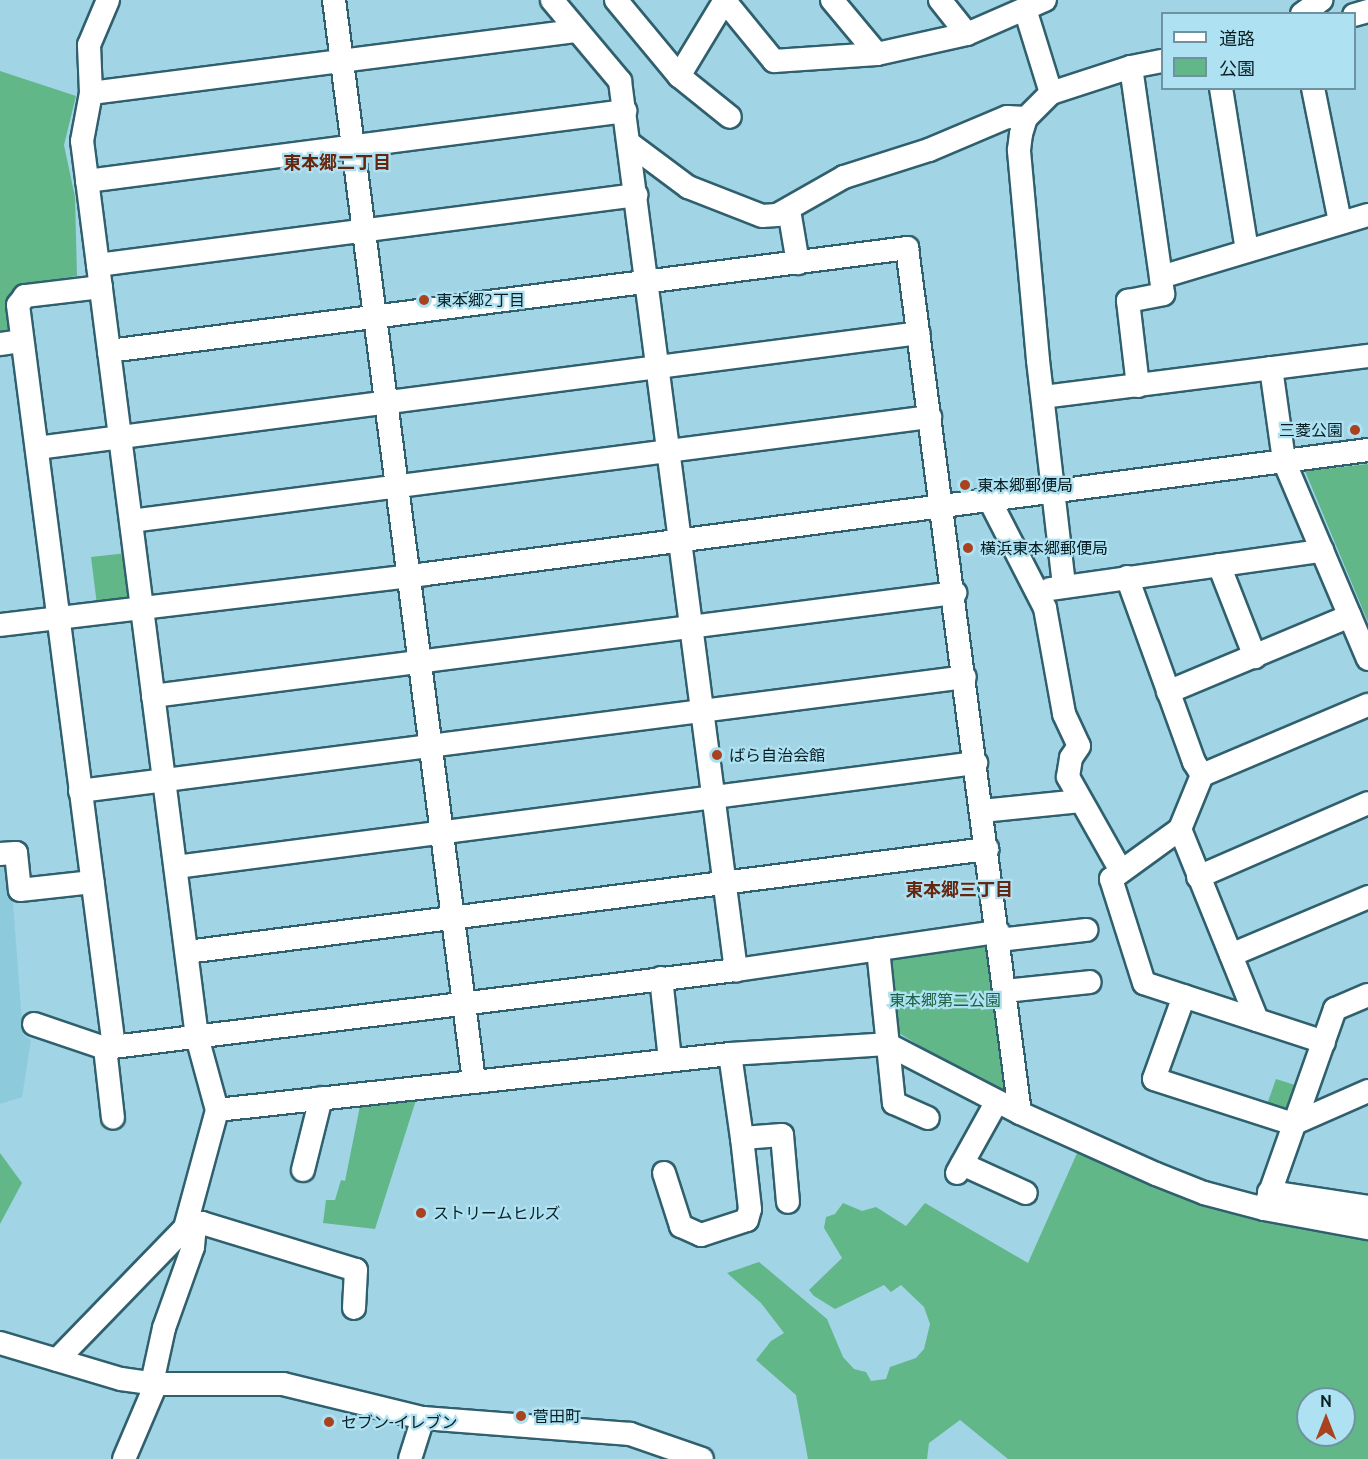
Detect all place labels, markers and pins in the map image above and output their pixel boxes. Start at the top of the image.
place label: 東本郷2丁目 [436,290,525,310]
marker: 東本郷2丁目 [417,293,431,307]
place label: 三菱公園 [1279,420,1343,440]
marker: 三菱公園 [1348,423,1362,437]
place label: 東本郷郵便局 [977,475,1073,495]
marker: 東本郷郵便局 [958,478,972,492]
place label: 横浜東本郷郵便局 [980,538,1108,558]
marker: 横浜東本郷郵便局 [961,541,975,555]
place label: ばら自治会館 [729,745,825,765]
marker: ばら自治会館 [710,748,724,762]
place label: ストリームヒルズ [433,1203,561,1223]
marker: ストリームヒルズ [414,1206,428,1220]
place label: 菅田町 [533,1406,581,1426]
marker: 菅田町 [514,1409,528,1423]
place label: セブン-イレブン [341,1412,458,1432]
marker: セブン-イレブン [322,1415,336,1429]

